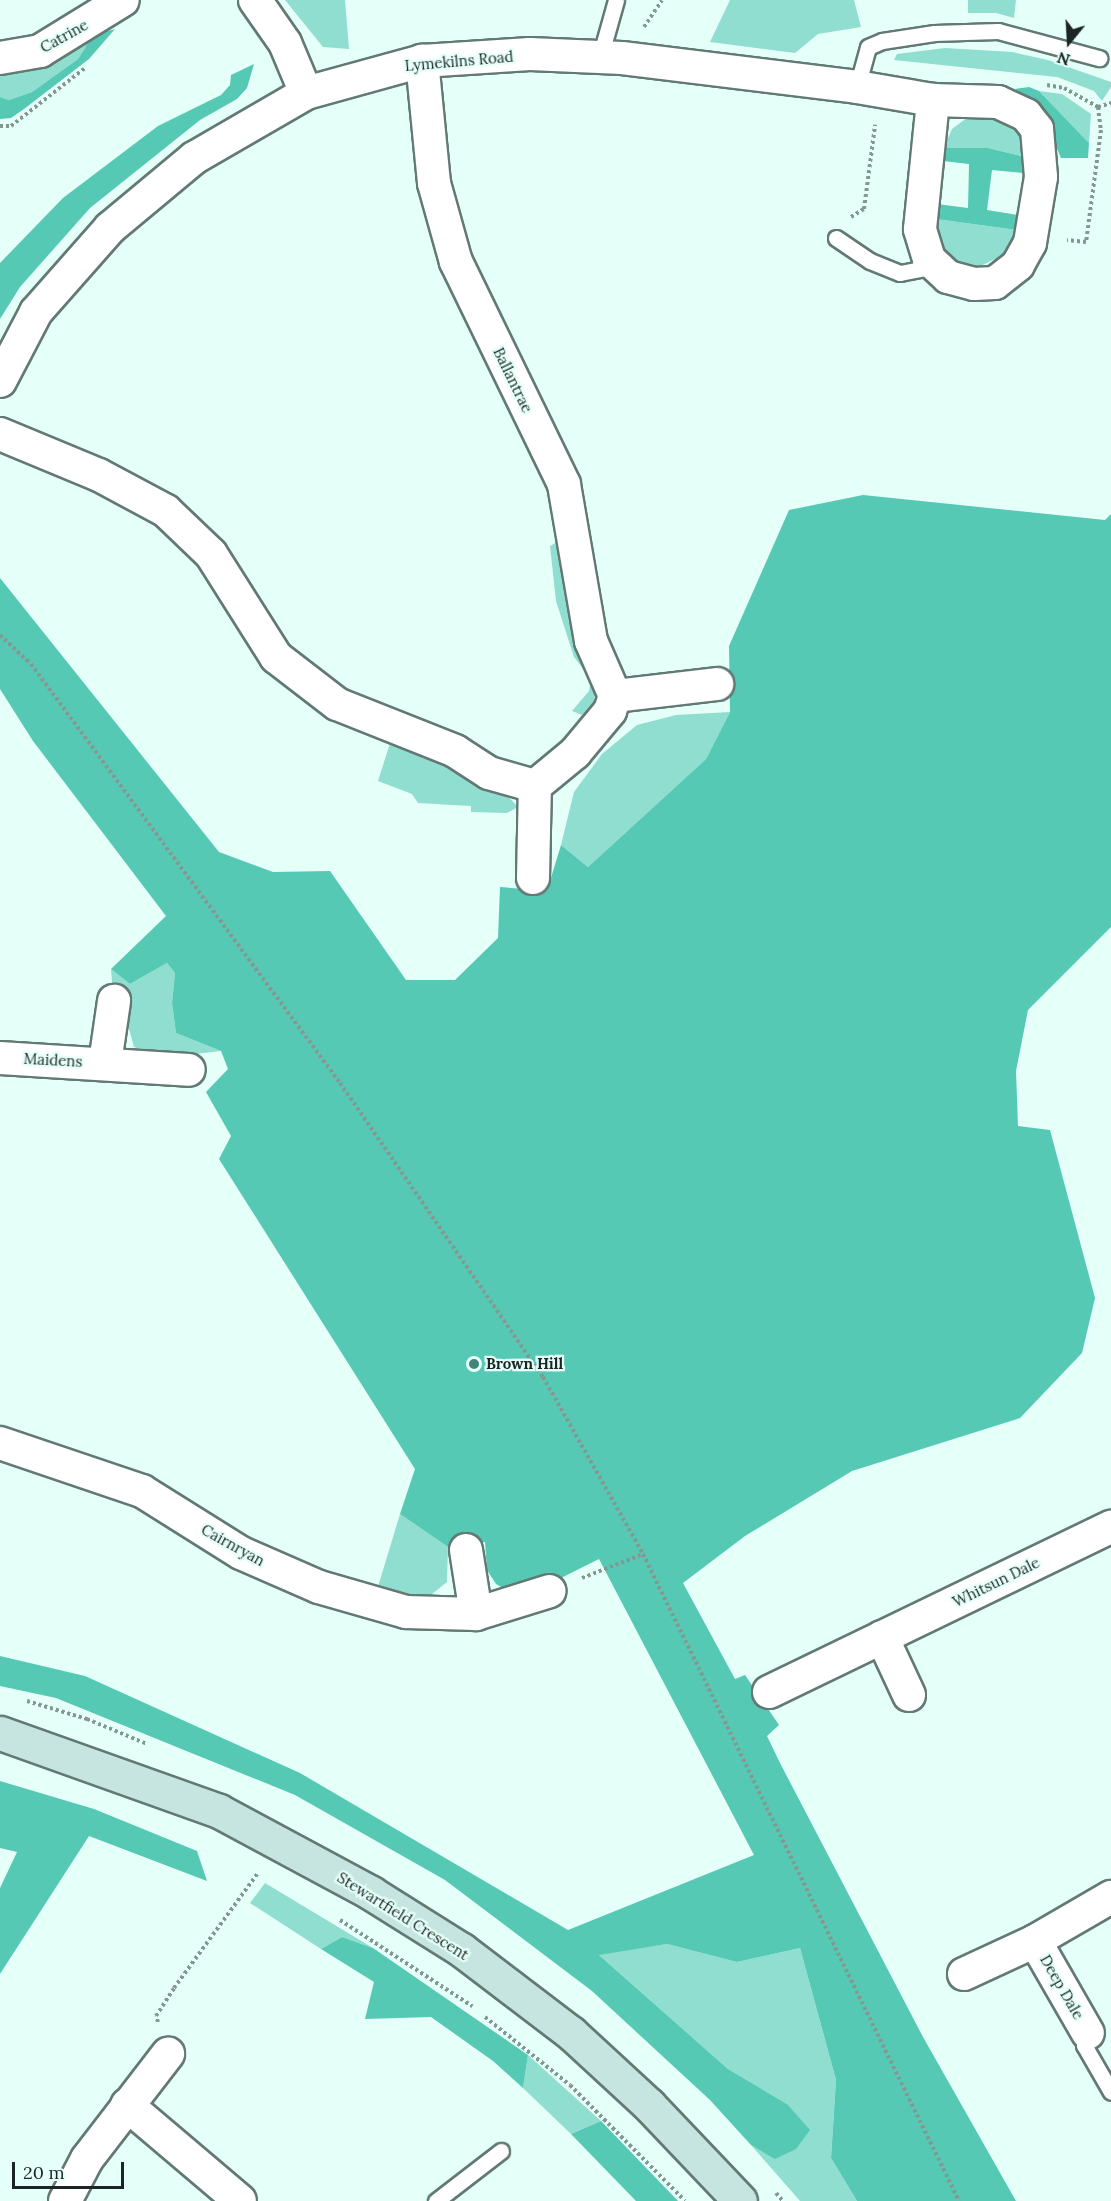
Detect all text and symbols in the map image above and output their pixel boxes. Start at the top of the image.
north arrow [1039,12,1099,72]
street label: Catrine [37,16,91,56]
street label: Lymekilns Road [404,47,514,75]
text: N [1054,48,1072,71]
street label: Ballantrae [490,345,536,415]
street label: Maidens [23,1049,83,1071]
place label: Brown Hill [486,1355,563,1373]
marker: Brown Hill [467,1357,481,1371]
street label: Cairnryan [198,1520,268,1570]
street label: Whitsun Dale [950,1553,1042,1611]
street label: Stewartfield Crescent [334,1868,472,1964]
street label: Deep Dale [1036,1952,1088,2022]
scale bar [15,2150,128,2188]
text: 20 m [23,2161,65,2184]

